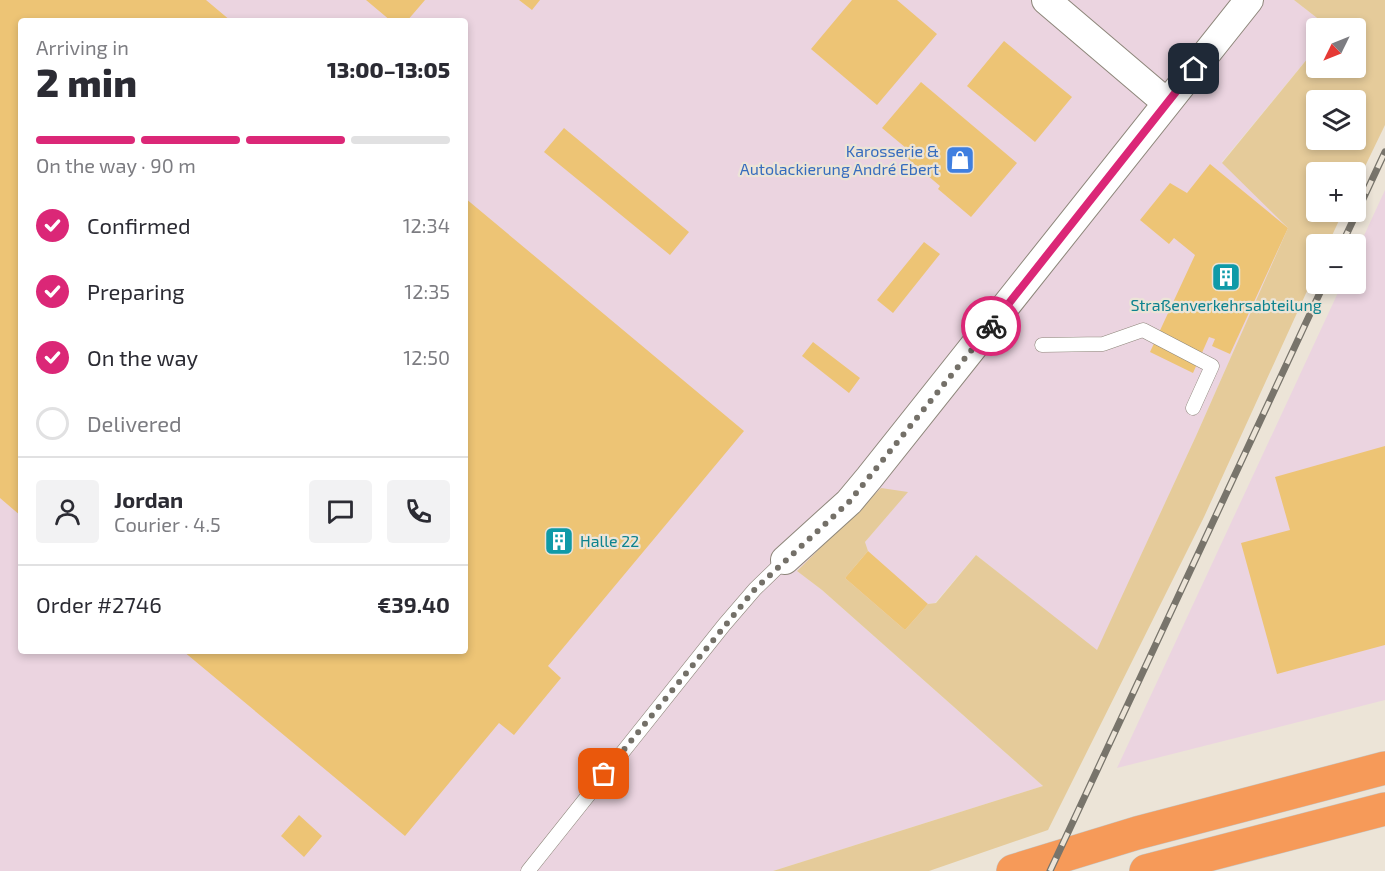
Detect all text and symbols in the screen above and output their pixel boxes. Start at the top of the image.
north arrow [1306,18,1366,78]
map controls [1306,18,1366,294]
text: Arriving in [36,35,129,59]
pin [1168,43,1219,94]
icon: home [1177,52,1210,85]
text: 13:00–13:05 [327,56,450,82]
text: 2 min [36,58,137,105]
button: layers [1306,90,1366,150]
place label: Karosserie & Autolackierung André Ebert [740,141,939,178]
shop icon: Karosserie & Autolackierung André Ebert [944,144,976,176]
text: On the way · 90 m [36,153,196,177]
button: + [1306,162,1366,222]
icon: check [36,209,69,242]
text: Confirmed [87,212,191,238]
text: 12:34 [403,213,450,237]
button: − [1306,234,1366,294]
building icon: Straßenverkehrsabteilung [1210,261,1242,293]
icon: check [36,275,69,308]
text: Preparing [87,278,185,304]
text: 12:35 [404,279,450,303]
place label: Straßenverkehrsabteilung [1130,295,1322,314]
courier [961,296,1021,356]
icon: bike [975,310,1008,343]
icon: check [36,341,69,374]
text: On the way [87,344,198,370]
text: 12:50 [403,345,450,369]
text: Delivered [87,410,182,436]
button: person [36,480,99,543]
button: chat [309,480,372,543]
button: phone [387,480,450,543]
text: Jordan [114,486,183,512]
text: Courier · 4.5 [114,512,221,536]
building icon: Halle 22 [543,525,575,557]
place label: Halle 22 [580,531,639,550]
text: Order #2746 [36,591,162,617]
text: €39.40 [377,591,450,617]
pin [578,748,629,799]
icon: bag [587,757,620,790]

